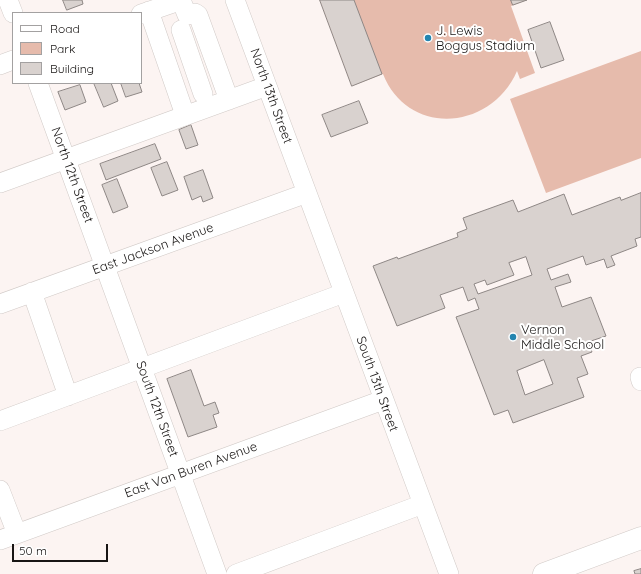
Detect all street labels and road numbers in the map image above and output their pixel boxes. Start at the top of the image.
street label: North 13th Street [247,46,295,146]
street label: North 12th Street [47,125,97,225]
street label: East Jackson Avenue [90,220,216,278]
street label: South 13th Street [353,334,401,434]
street label: South 12th Street [132,359,182,459]
street label: East Van Buren Avenue [122,439,260,501]

